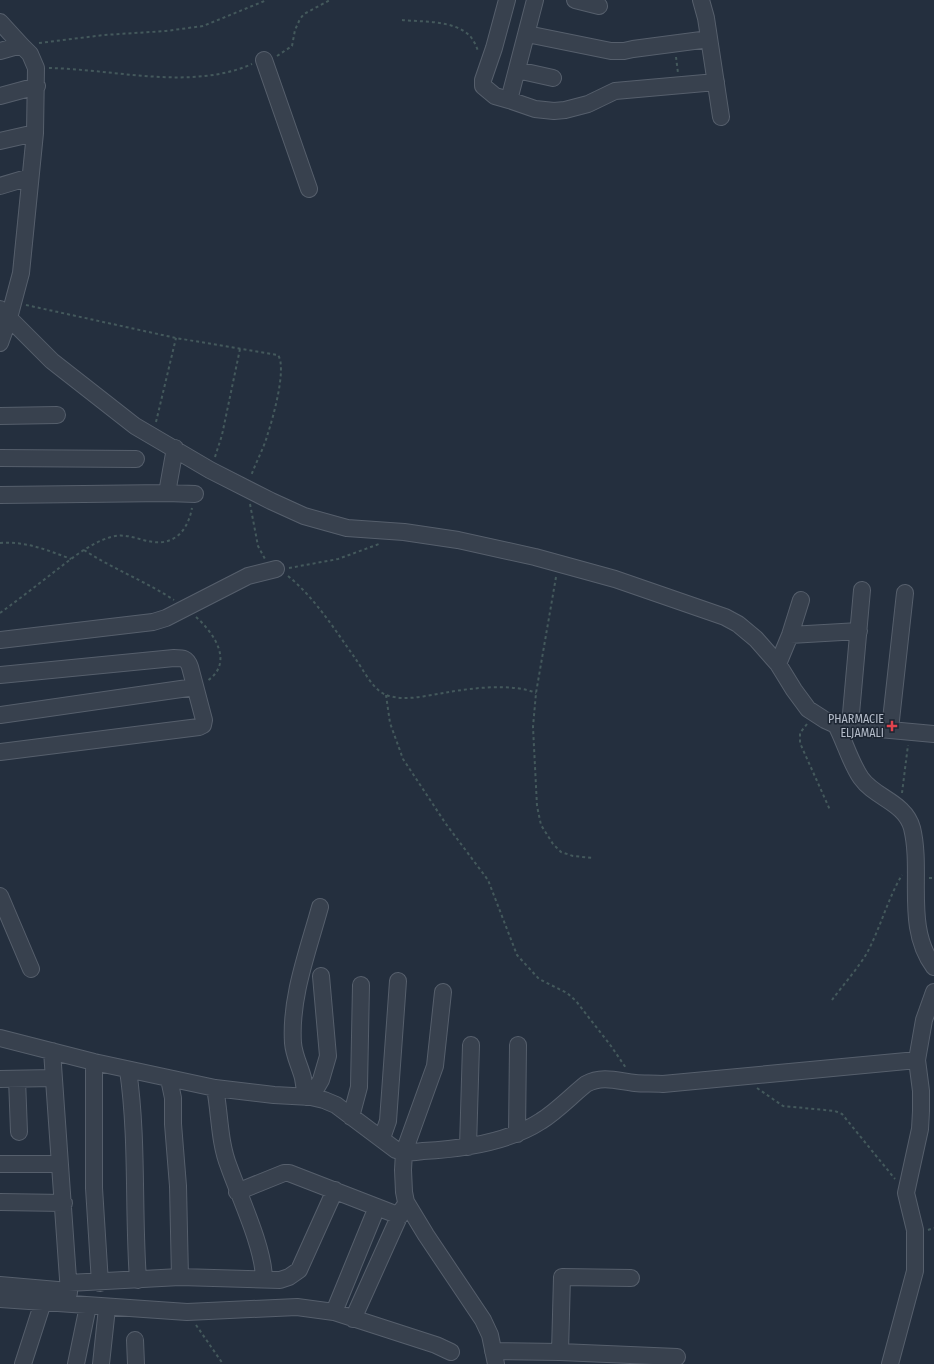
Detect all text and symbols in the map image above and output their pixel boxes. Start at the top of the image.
place label: PHARMACIE ELJAMALI [828,712,884,740]
marker: PHARMACIE ELJAMALI [887,721,897,731]

